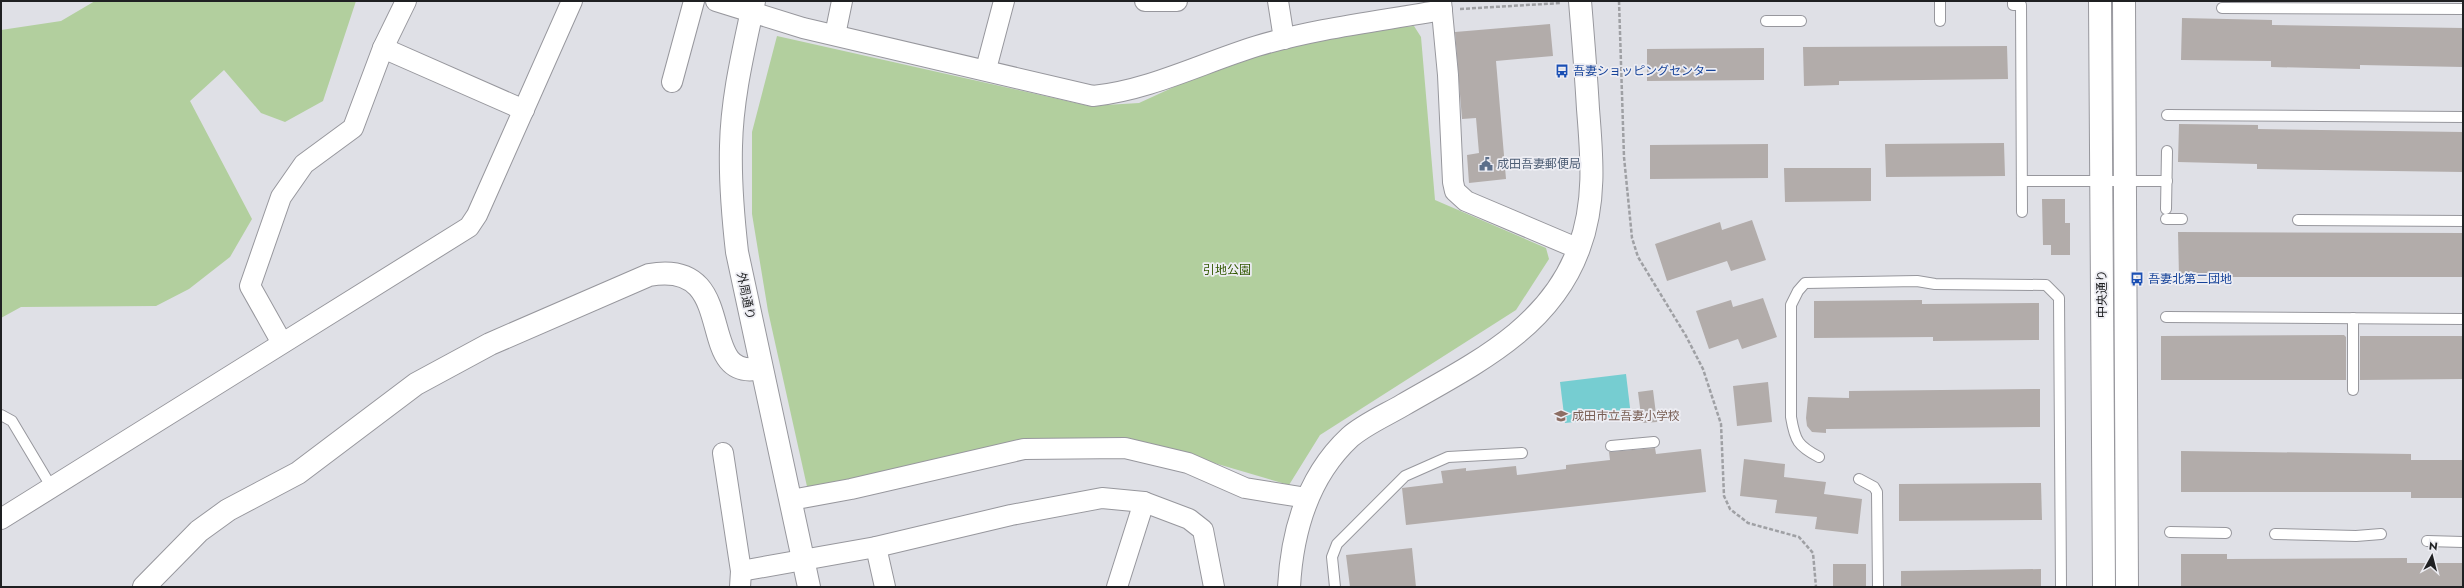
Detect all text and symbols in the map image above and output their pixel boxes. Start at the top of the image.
place label: 吾妻ショッピングセンター [1573,62,1717,80]
bus stop icon: 吾妻ショッピングセンター [1554,63,1570,79]
place label: 成田吾妻郵便局 [1497,155,1581,173]
public building icon: 成田吾妻郵便局 [1478,156,1494,172]
park label: 引地公園 [1203,261,1251,279]
street label: 中央通り [2093,270,2111,318]
place label: 吾妻北第二団地 [2148,270,2232,288]
street label: 外周通り [732,271,760,321]
bus stop icon: 吾妻北第二団地 [2129,271,2145,287]
place label: 成田市立吾妻小学校 [1572,407,1680,425]
school or university icon: 成田市立吾妻小学校 [1553,408,1569,424]
north arrow [2412,536,2452,576]
text: N [2428,538,2439,555]

